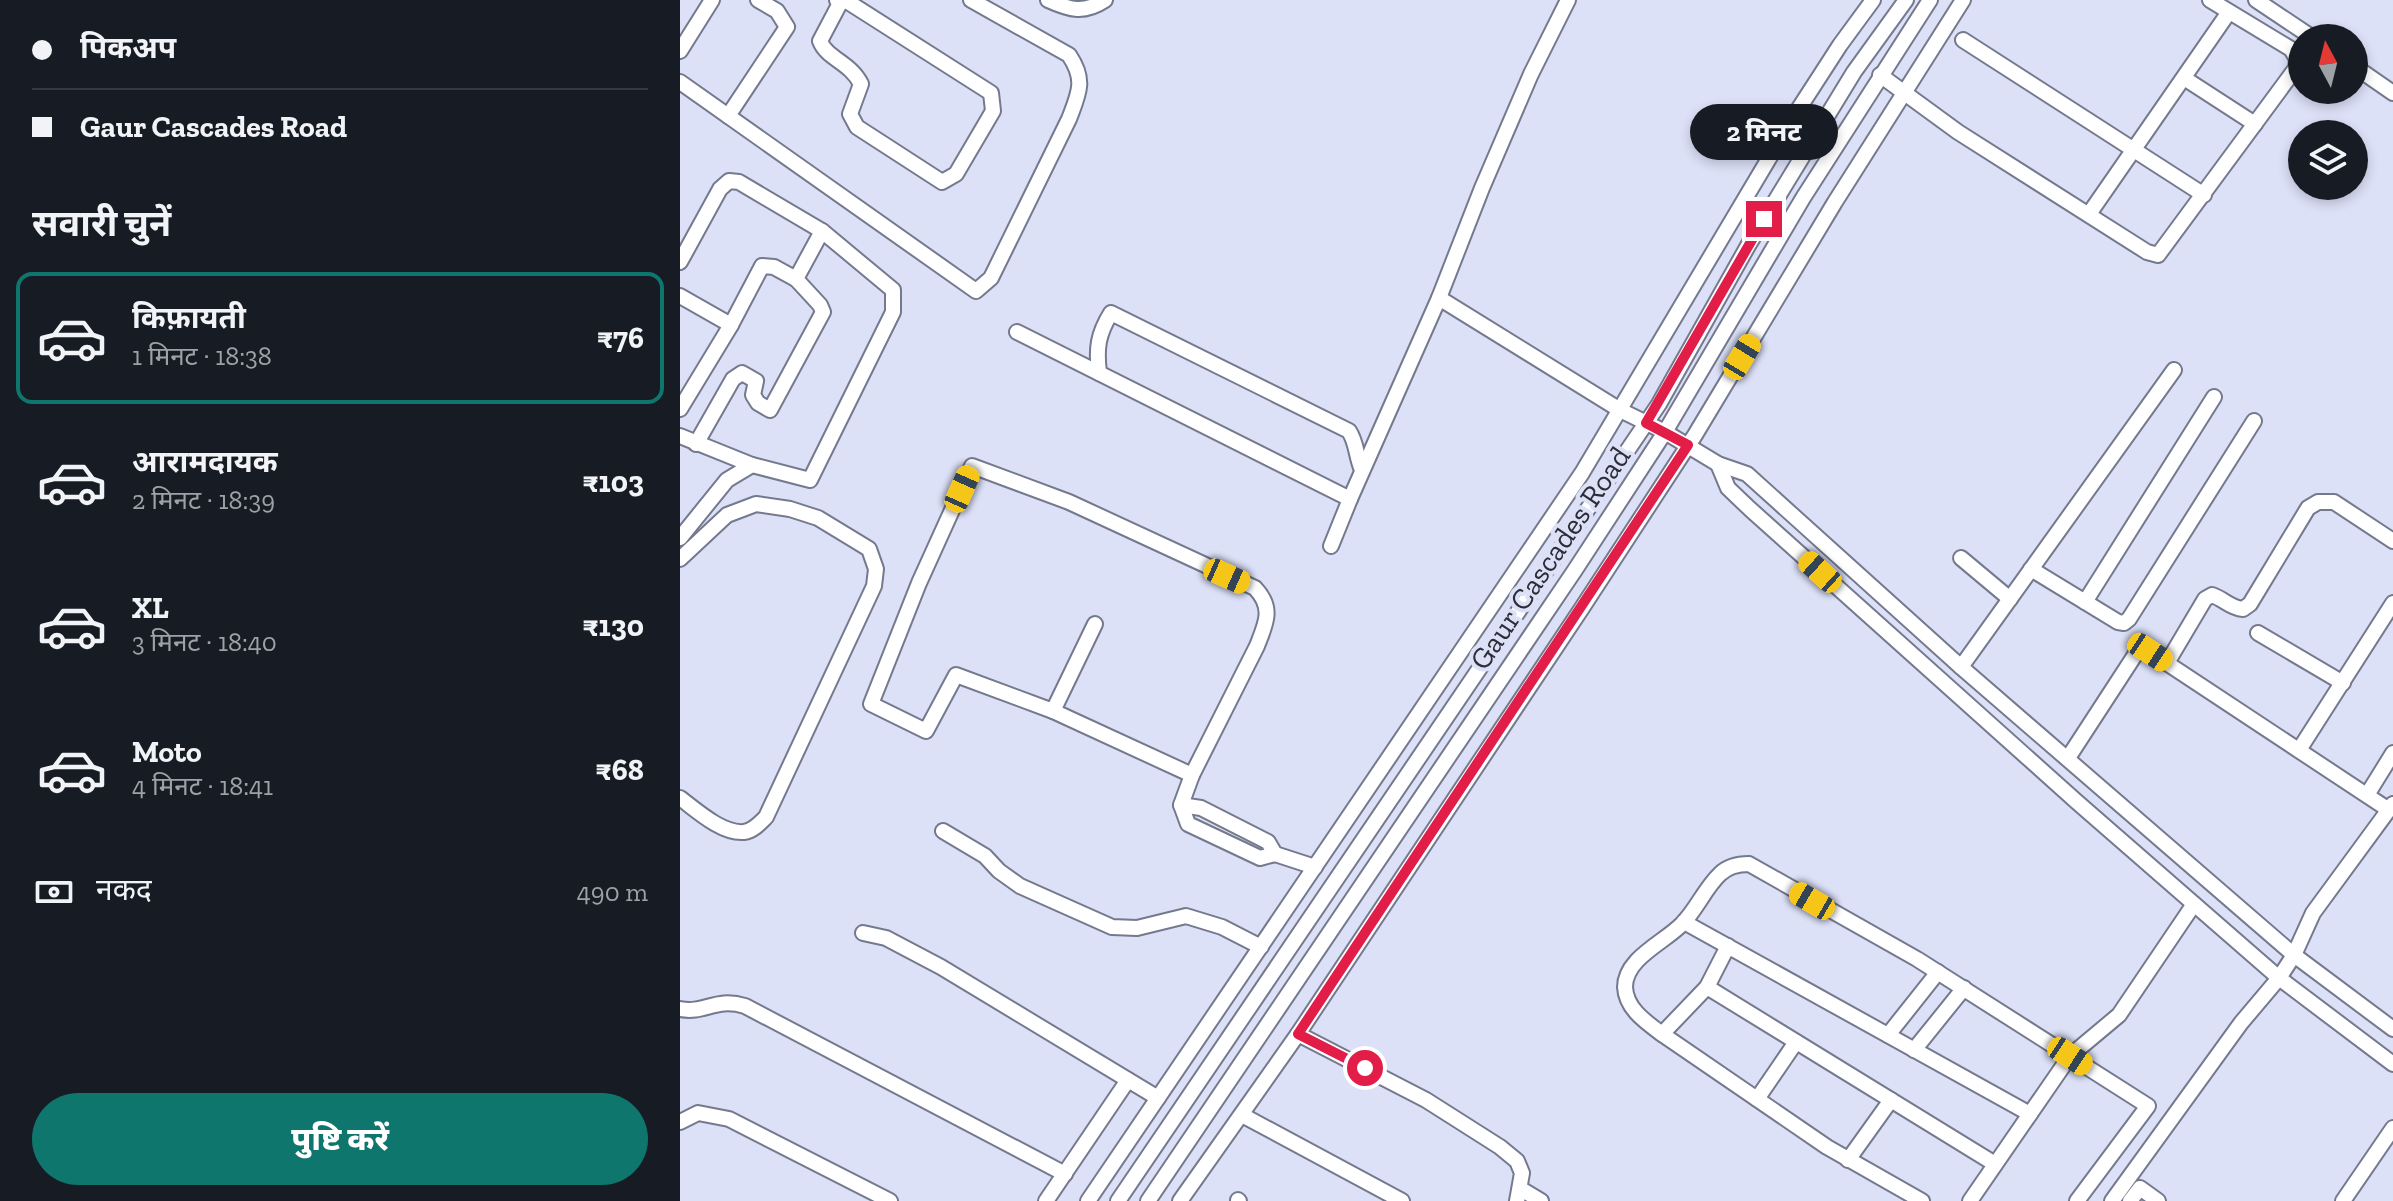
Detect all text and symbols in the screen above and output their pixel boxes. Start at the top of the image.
north arrow [2288,24,2368,104]
map controls [2288,24,2368,200]
text: पिकअप [80,30,176,66]
callout: 2 मिनट [1690,103,1838,159]
text: Gaur Cascades Road [80,109,347,145]
text: 2 मिनट [1727,116,1801,148]
button: layers [2288,120,2368,200]
route end [1746,201,1782,237]
text: सवारी चुनें [32,202,171,245]
text: किफ़ायती [132,300,246,336]
icon: car [36,302,108,374]
text: ₹76 [597,320,644,356]
car [1719,330,1765,384]
text: 1 मिनट · 18:38 [132,340,272,372]
street label: Gaur Cascades Road [1462,439,1638,676]
text: आरामदायक [132,444,278,480]
icon: car [36,446,108,518]
car [941,462,983,516]
text: ₹103 [582,464,644,500]
text: 2 मिनट · 18:39 [132,484,275,516]
car [1794,547,1846,597]
car [1200,555,1254,597]
icon: car [36,590,108,662]
text: XL [132,590,169,626]
text: ₹130 [582,608,644,644]
text: 3 मिनट · 18:40 [132,626,277,658]
car [2123,629,2177,675]
icon: car [36,734,108,806]
text: Moto [132,734,202,770]
text: ₹68 [596,752,644,788]
text: 4 मिनट · 18:41 [132,770,273,802]
icon: cash [32,870,76,914]
text: नकद [96,872,152,908]
text: 490 m [577,876,648,908]
car [1785,879,1839,923]
car [2043,1033,2097,1079]
route start [1347,1050,1383,1086]
button: पुष्टि करें [32,1093,648,1185]

